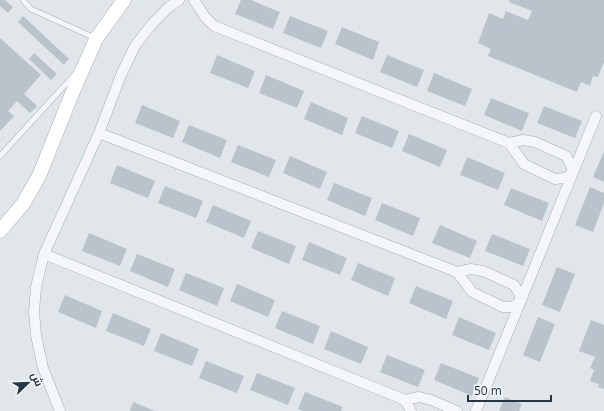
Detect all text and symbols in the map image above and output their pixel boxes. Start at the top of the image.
north arrow [8,363,48,403]
text: ش [28,369,47,388]
scale bar [468,377,551,403]
text: 50 m [474,382,502,399]

